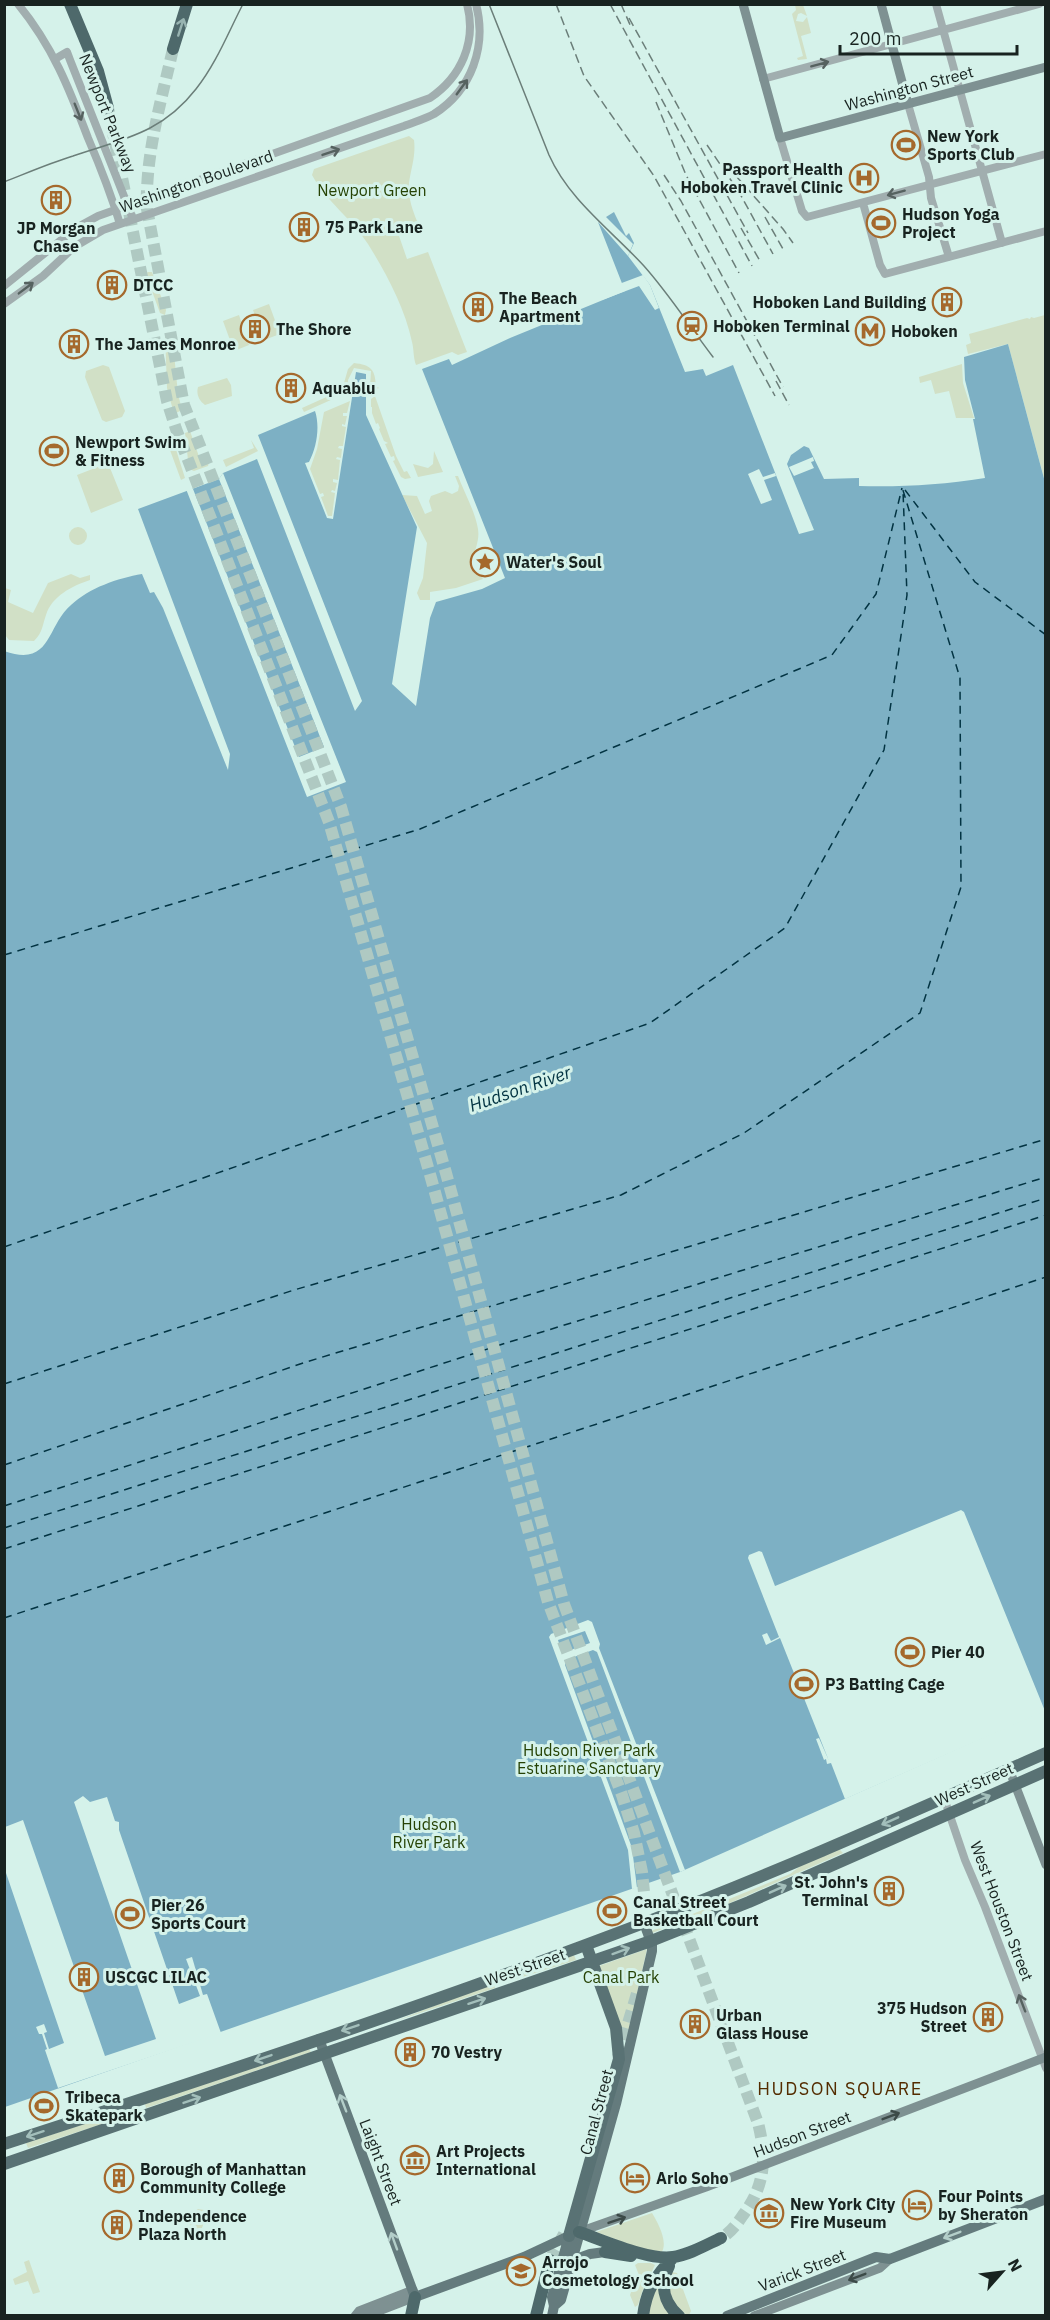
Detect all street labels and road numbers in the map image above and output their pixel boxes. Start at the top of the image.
street label: Newport Parkway [75,50,141,176]
street label: Washington Street [843,61,975,115]
street label: Washington Boulevard [117,145,275,217]
street label: West Street [932,1758,1016,1810]
street label: West Houston Street [966,1838,1038,1984]
street label: West Street [482,1944,568,1990]
street label: Canal Street [575,2067,617,2157]
street label: Hudson Street [750,2106,854,2162]
street label: Laight Street [355,2116,407,2208]
street label: Varick Street [756,2244,848,2296]

